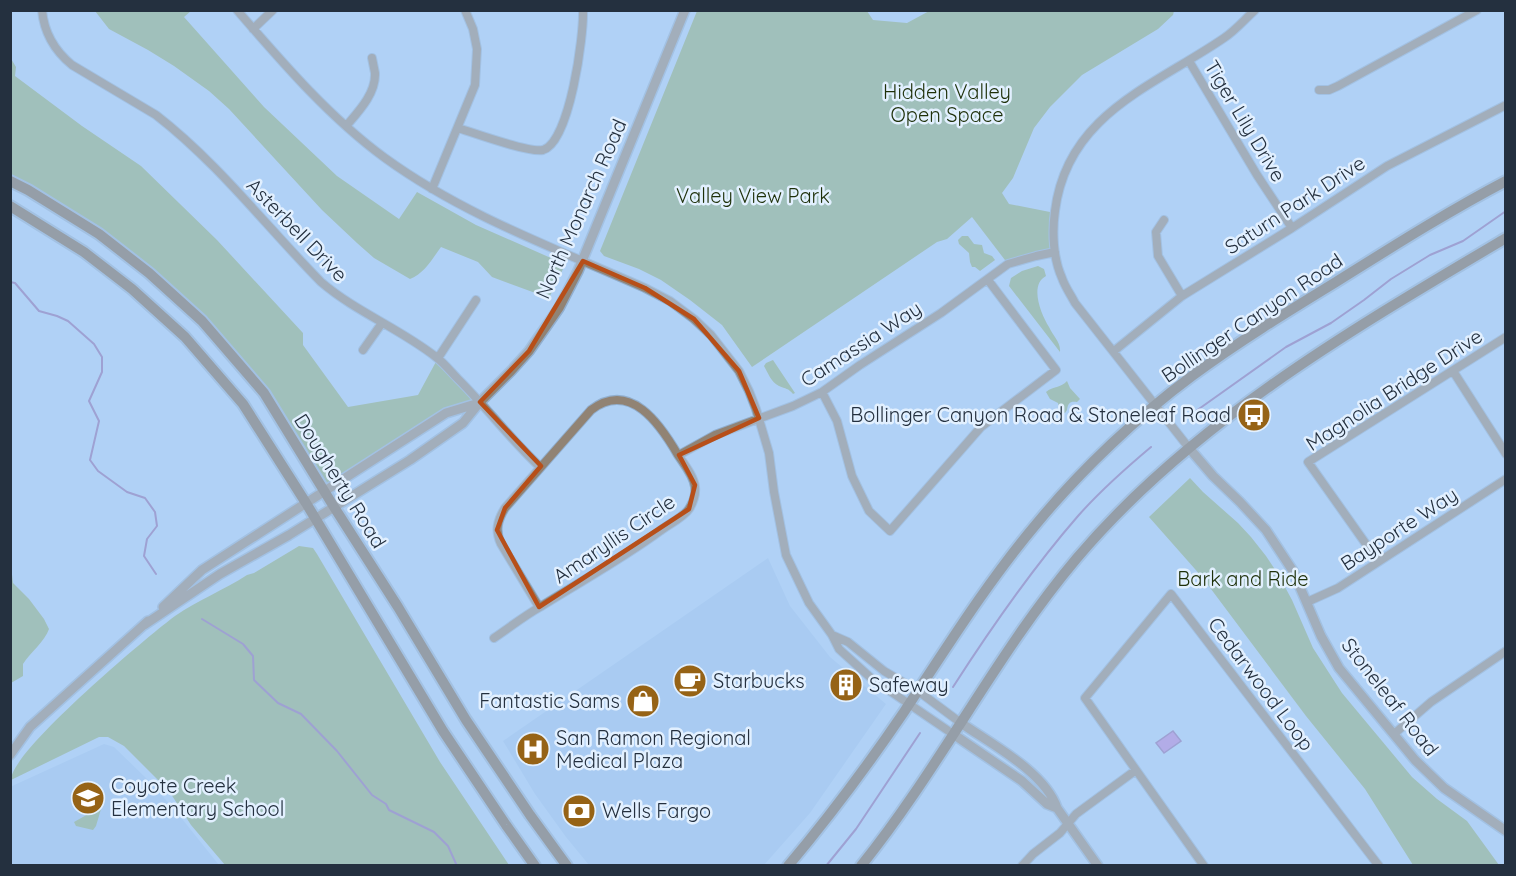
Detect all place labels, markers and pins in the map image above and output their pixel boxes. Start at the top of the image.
bus stop icon: Bollinger Canyon Road & Stoneleaf Road [1236,397,1272,433]
place label: Bollinger Canyon Road & Stoneleaf Road [850,402,1231,427]
cafe icon: Starbucks [672,663,708,699]
building icon: Safeway [828,667,864,703]
place label: Starbucks [713,668,805,693]
place label: Safeway [869,672,949,697]
shop icon: Fantastic Sams [625,683,661,719]
place label: Fantastic Sams [479,688,620,713]
place label: San Ramon Regional Medical Plaza [556,725,751,773]
hospital icon: San Ramon Regional Medical Plaza [515,731,551,767]
place label: Coyote Creek Elementary School [111,773,284,821]
school or university icon: Coyote Creek Elementary School [70,780,106,816]
bank icon: Wells Fargo [561,793,597,829]
place label: Wells Fargo [602,798,711,823]

